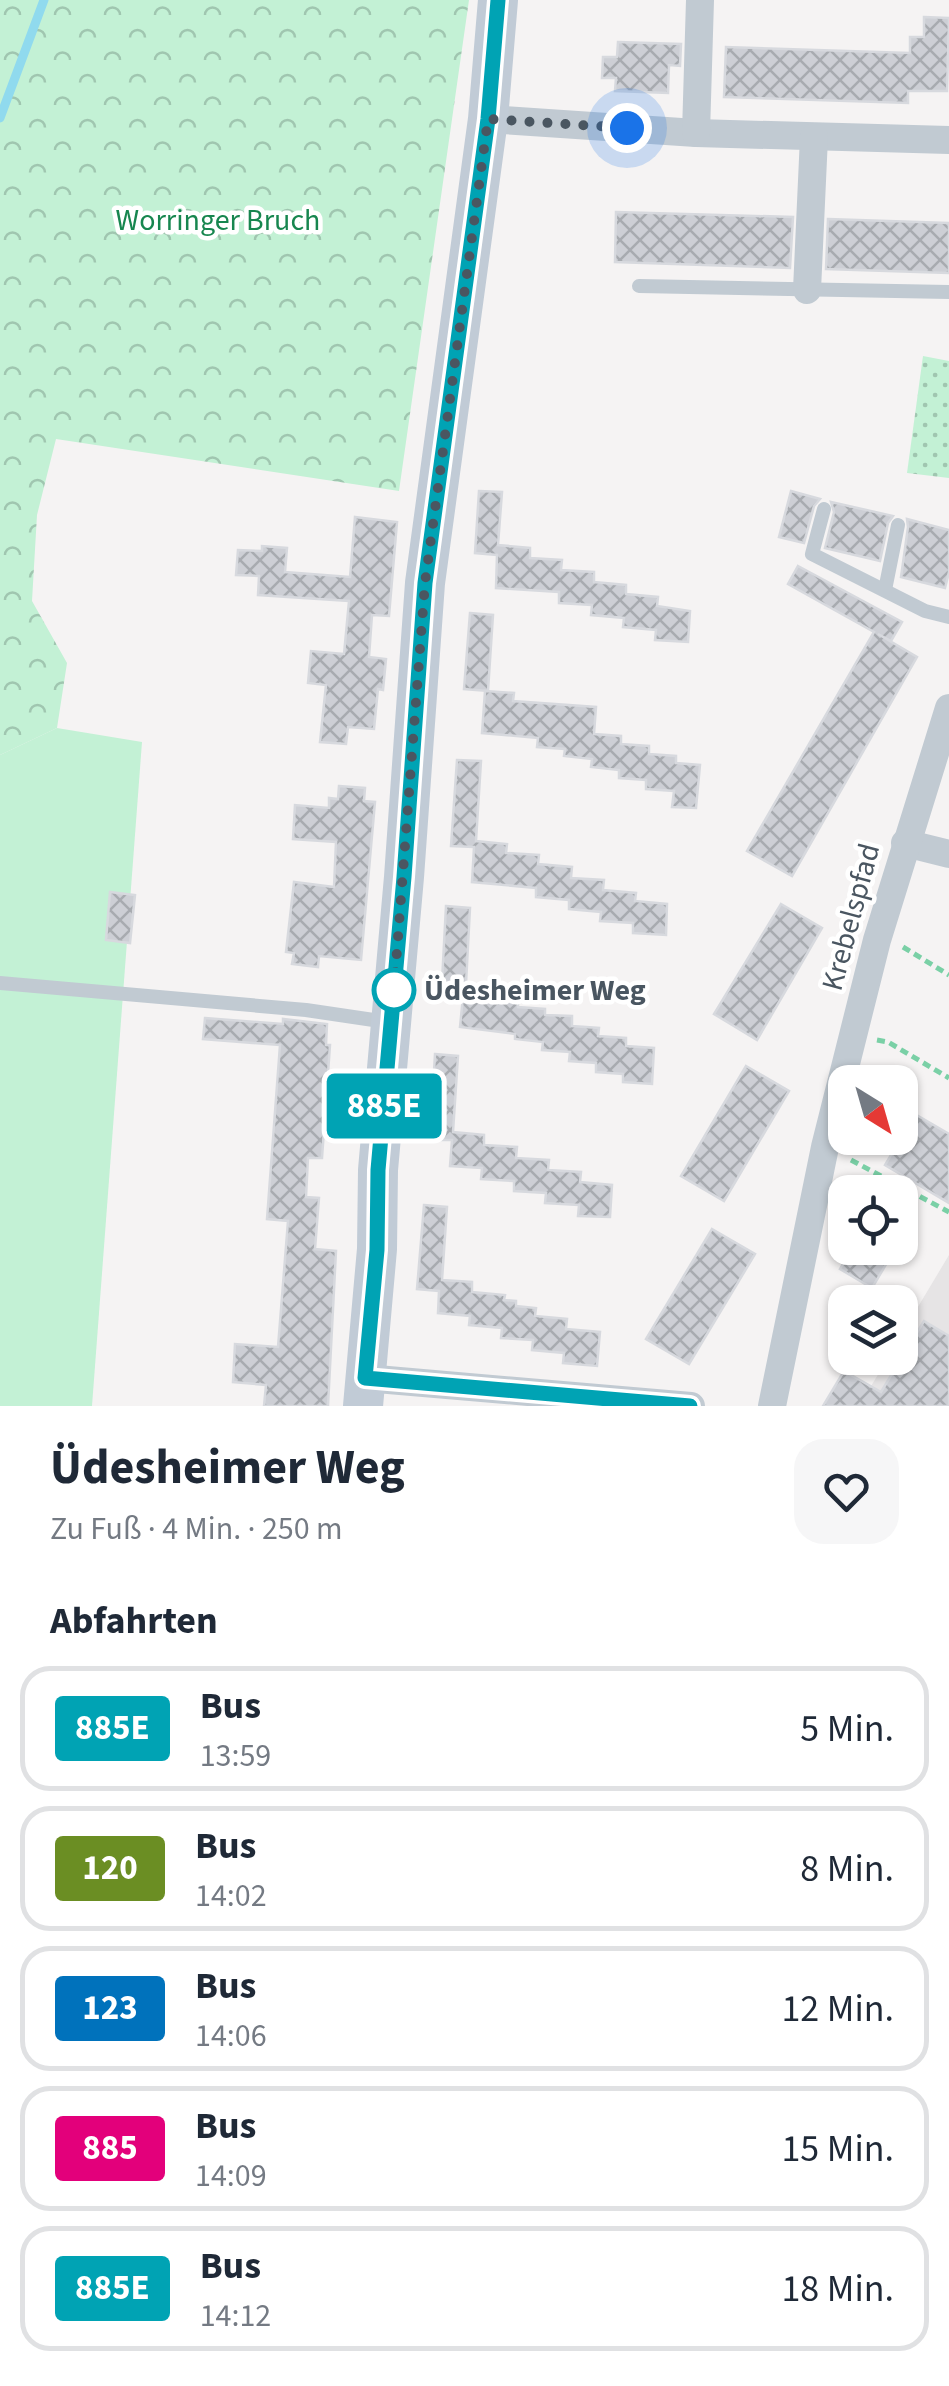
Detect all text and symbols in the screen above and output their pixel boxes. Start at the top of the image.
your location [602,103,652,153]
park label: Worringer Bruch [116,199,320,242]
street label: Krebelspfad [811,839,891,995]
marker: Üdesheimer Weg [373,969,415,1011]
place label: Üdesheimer Weg [424,969,646,1012]
north arrow [828,1065,918,1155]
map controls [828,1065,918,1375]
line badge: 885E [314,1074,454,1138]
text: 885E [347,1081,421,1131]
button: locate [828,1175,918,1265]
button: layers [828,1285,918,1375]
text: Üdesheimer Weg [50,1434,405,1502]
button: heart [794,1439,899,1544]
text: Zu Fuß · 4 Min. · 250 m [50,1506,343,1552]
text: Abfahrten [50,1594,218,1648]
text: Bus [200,1679,261,1733]
text: 5 Min. [800,1702,894,1756]
text: 885E [75,1703,150,1753]
text: 13:59 [200,1733,271,1779]
text: Bus [195,1819,256,1873]
text: 8 Min. [800,1842,894,1896]
text: 120 [82,1843,138,1893]
text: 14:02 [195,1873,267,1919]
text: Bus [195,1959,256,2013]
text: 12 Min. [781,1982,894,2036]
text: 123 [82,1983,138,2033]
text: 14:06 [195,2013,267,2059]
text: Bus [195,2099,256,2153]
text: 15 Min. [781,2122,894,2176]
text: 885 [82,2123,138,2173]
text: 14:09 [195,2153,267,2199]
text: Bus [200,2239,261,2293]
text: 18 Min. [781,2262,894,2316]
text: 885E [75,2263,150,2313]
text: 14:12 [200,2293,271,2339]

